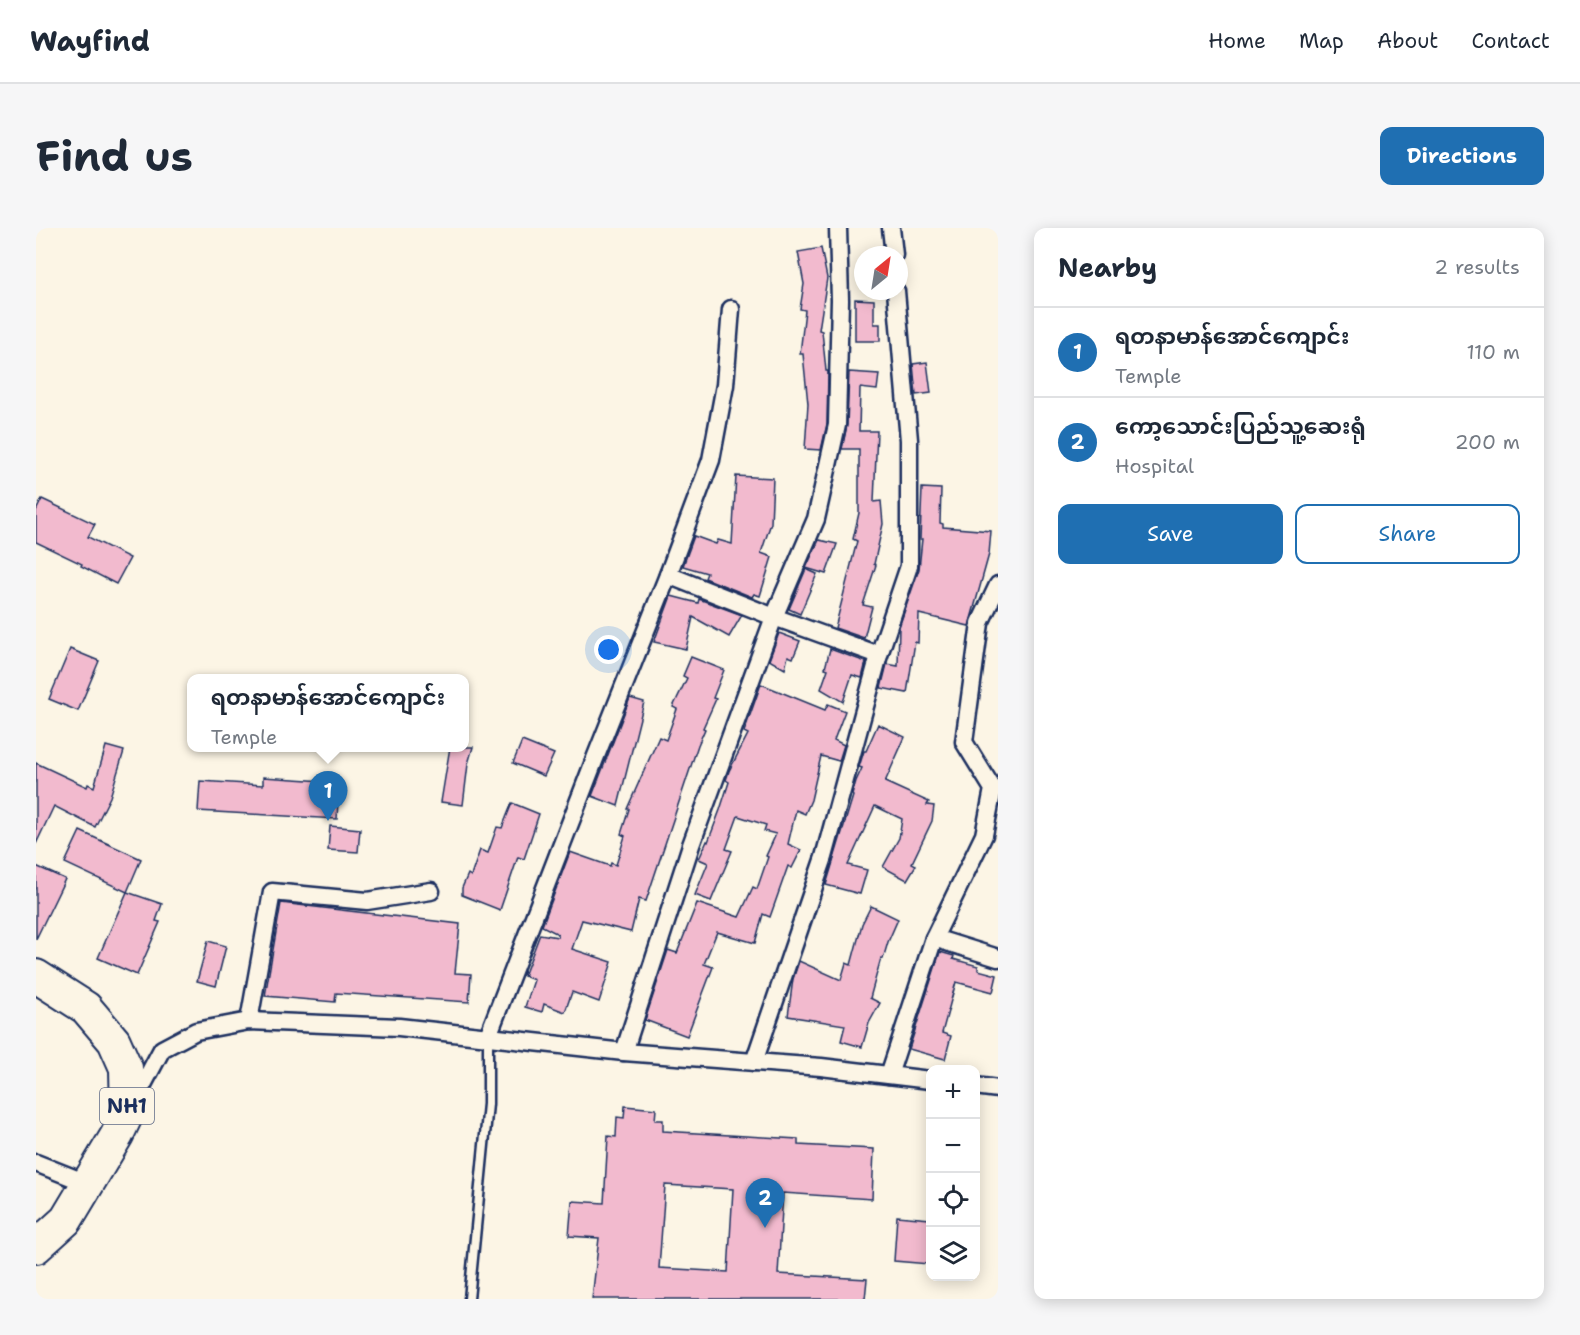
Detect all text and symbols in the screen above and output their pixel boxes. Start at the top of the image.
text: Wayfind [30,22,150,60]
text: Home [1208,27,1266,55]
text: Map [1299,27,1344,55]
text: About [1377,27,1438,55]
text: Contact [1471,27,1550,55]
button: Directions [1380,127,1544,185]
text: Find us [36,128,193,184]
north arrow [854,246,908,300]
text: Nearby [1058,250,1157,285]
text: 2 results [1434,254,1520,280]
text: ရတနာမာန်အောင်ကျောင်း [1115,322,1350,351]
text: 1 [1073,339,1082,365]
text: 110 m [1466,339,1520,365]
text: Temple [1115,363,1182,389]
text: ကော့သောင်းပြည်သူ့ဆေးရုံ [1115,412,1366,441]
text: 2 [1071,429,1085,455]
text: 200 m [1455,429,1520,455]
text: Hospital [1115,453,1194,479]
button: Save [1058,504,1283,564]
button: Share [1295,504,1520,564]
your location [594,635,623,664]
popup [187,674,469,752]
text: ရတနာမာန်အောင်ကျောင်း [211,683,445,712]
text: Temple [211,724,277,750]
pin: 1 [308,772,348,821]
map controls [926,1065,980,1281]
button: + [926,1065,980,1119]
road number: NH1 [100,1088,154,1124]
button: − [926,1119,980,1173]
button: locate [926,1173,980,1227]
pin: 2 [746,1178,784,1228]
button: layers [926,1227,980,1281]

